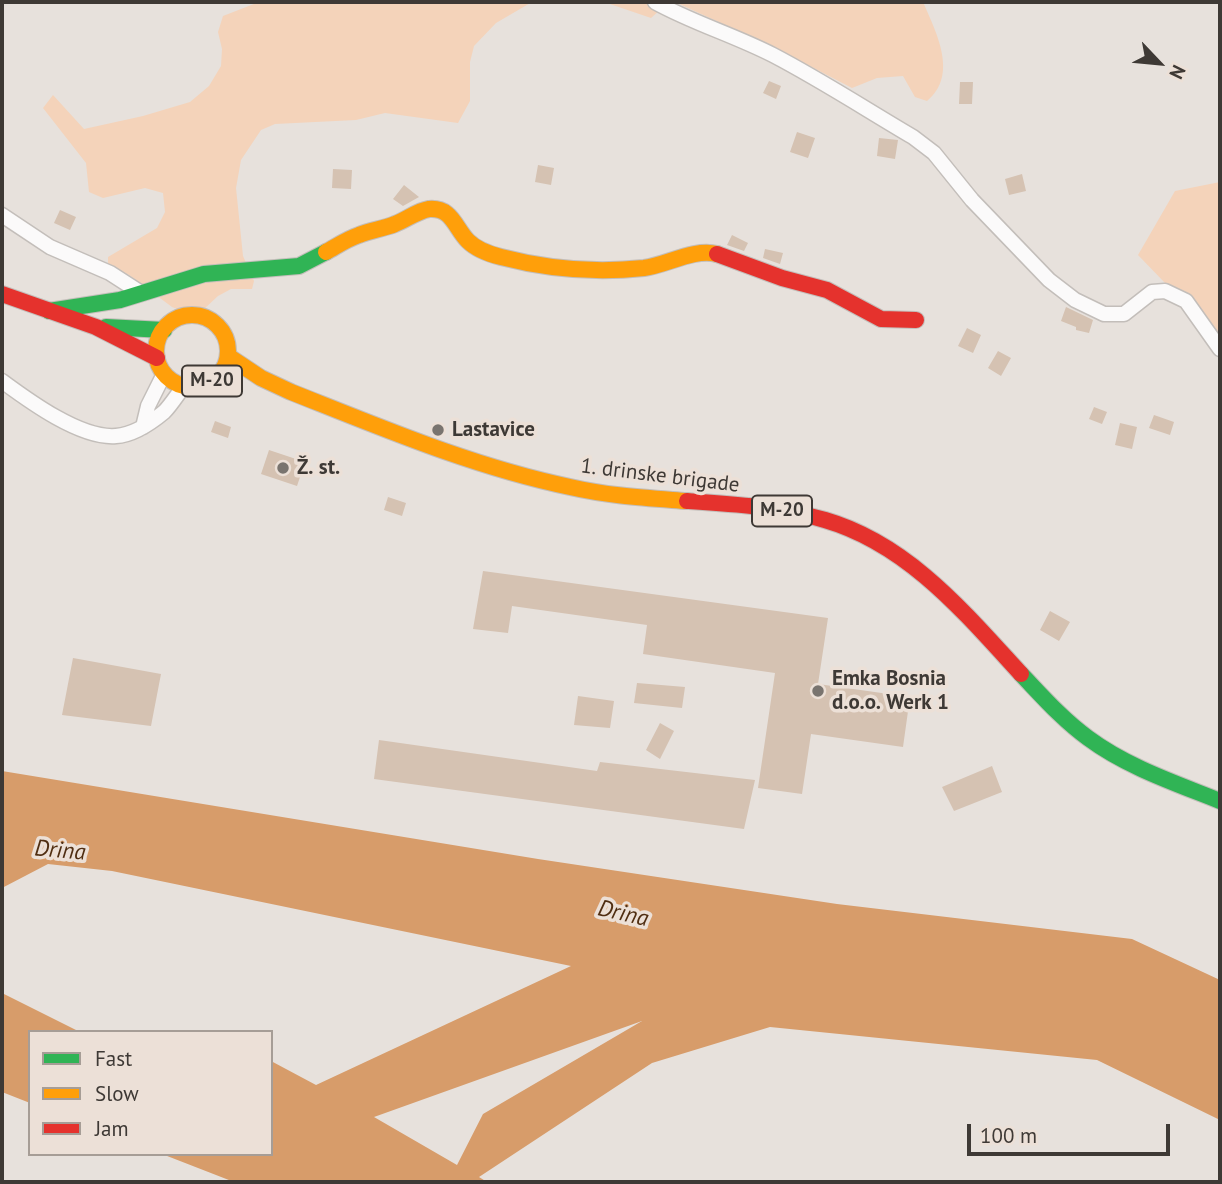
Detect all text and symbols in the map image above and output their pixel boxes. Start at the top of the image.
north arrow [1124,28,1194,98]
text: N [1164,61,1191,83]
road number: M-20 [182,366,242,396]
place label: Lastavice [452,417,535,443]
marker: Lastavice [430,422,446,438]
street label: 1. drinske brigade [579,454,741,498]
place label: Ž. st. [297,455,340,481]
marker: Ž. st. [275,460,291,476]
road number: M-20 [752,496,812,526]
place label: Emka Bosnia d.o.o. Werk 1 [832,666,949,716]
marker: Emka Bosnia d.o.o. Werk 1 [810,683,826,699]
water label: Drina [33,835,87,867]
water label: Drina [595,895,651,933]
legend [28,1030,273,1156]
text: Fast [95,1045,132,1072]
text: Slow [95,1080,139,1107]
scale bar [970,1110,1173,1154]
text: Jam [95,1115,129,1142]
text: 100 m [980,1122,1037,1149]

